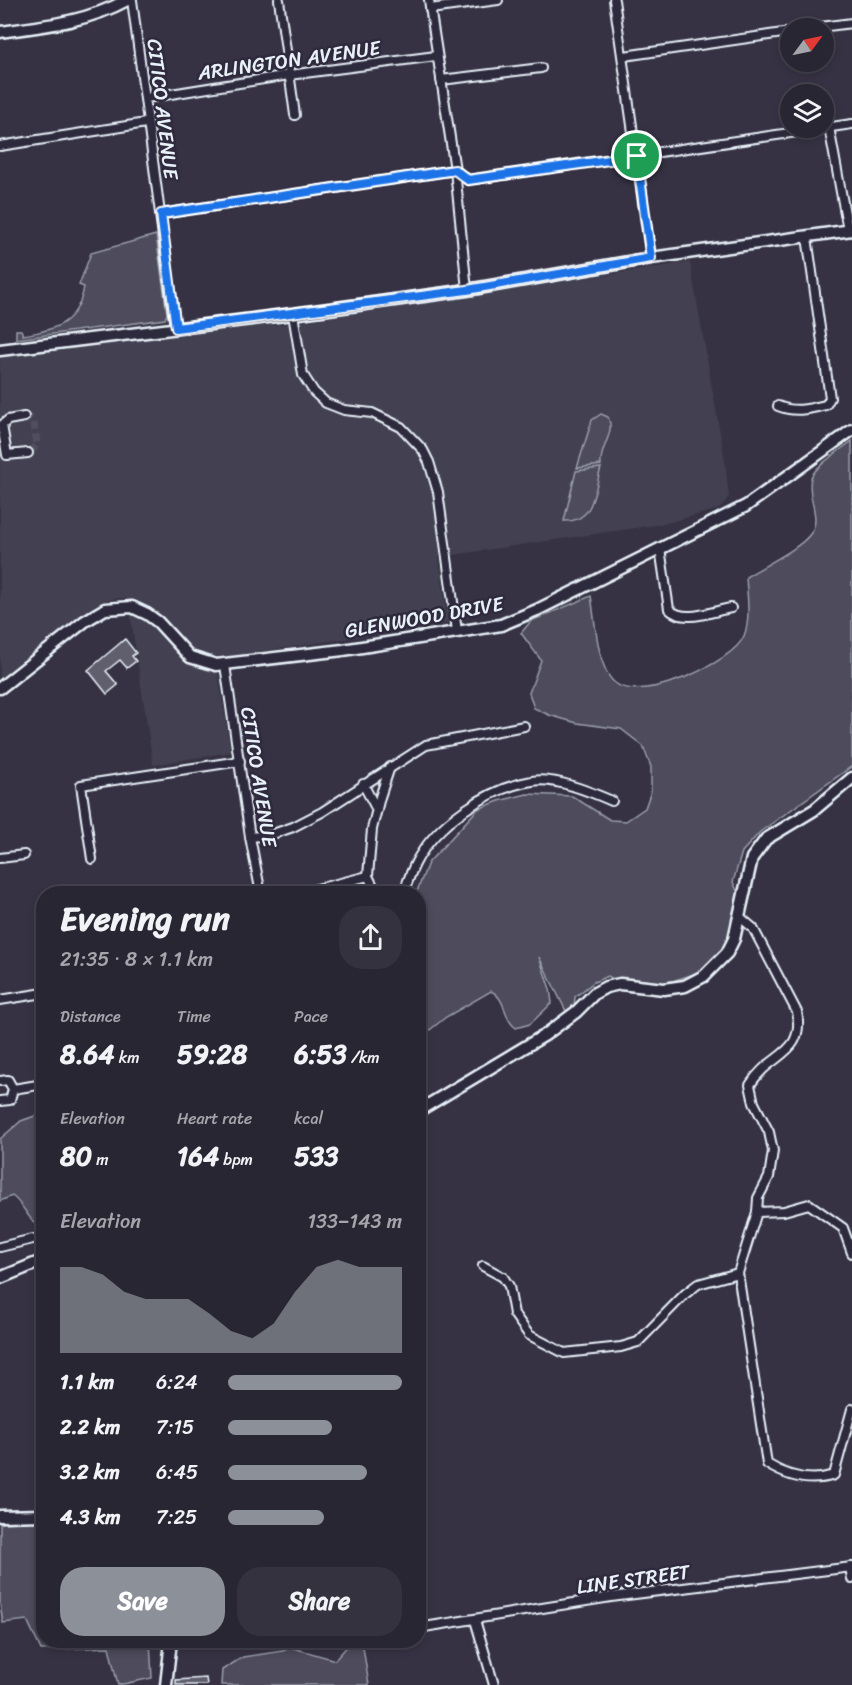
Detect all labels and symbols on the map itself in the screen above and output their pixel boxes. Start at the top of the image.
north arrow [780,18,834,72]
street label: ARLINGTON AVENUE [195,30,384,91]
street label: CITICO AVENUE [137,37,189,183]
pin [611,130,662,181]
street label: GLENWOOD DRIVE [342,586,508,649]
street label: CITICO AVENUE [230,705,287,851]
street label: LINE STREET [574,1554,693,1605]

